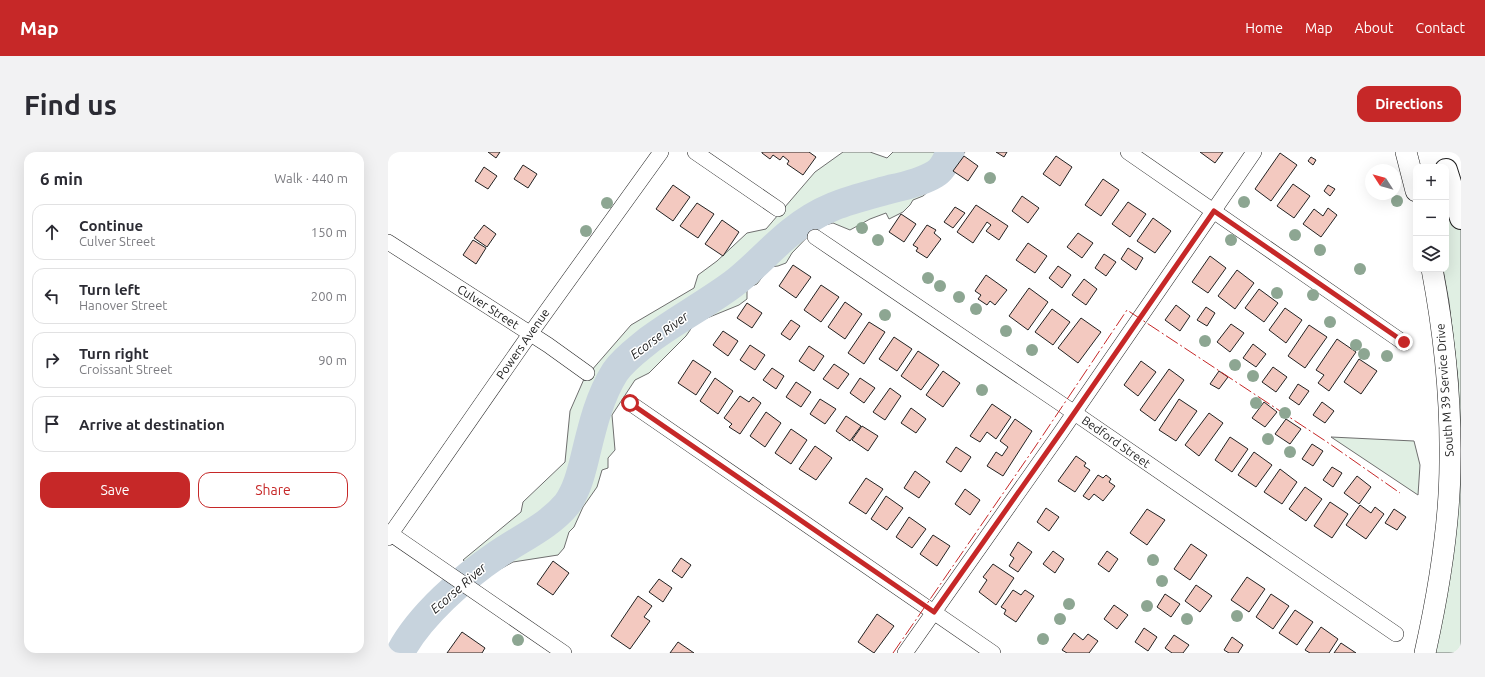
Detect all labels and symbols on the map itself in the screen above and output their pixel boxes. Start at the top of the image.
north arrow [1365,164,1401,200]
street label: Culver Street [455,282,522,331]
street label: Powers Avenue [493,306,552,381]
water label: Ecorse River [627,308,691,361]
street label: South M 39 Service Drive [1433,323,1456,457]
route end [1395,333,1413,351]
route start [621,394,639,412]
street label: Bedford Street [1080,413,1153,470]
water label: Ecorse River [427,559,489,616]

